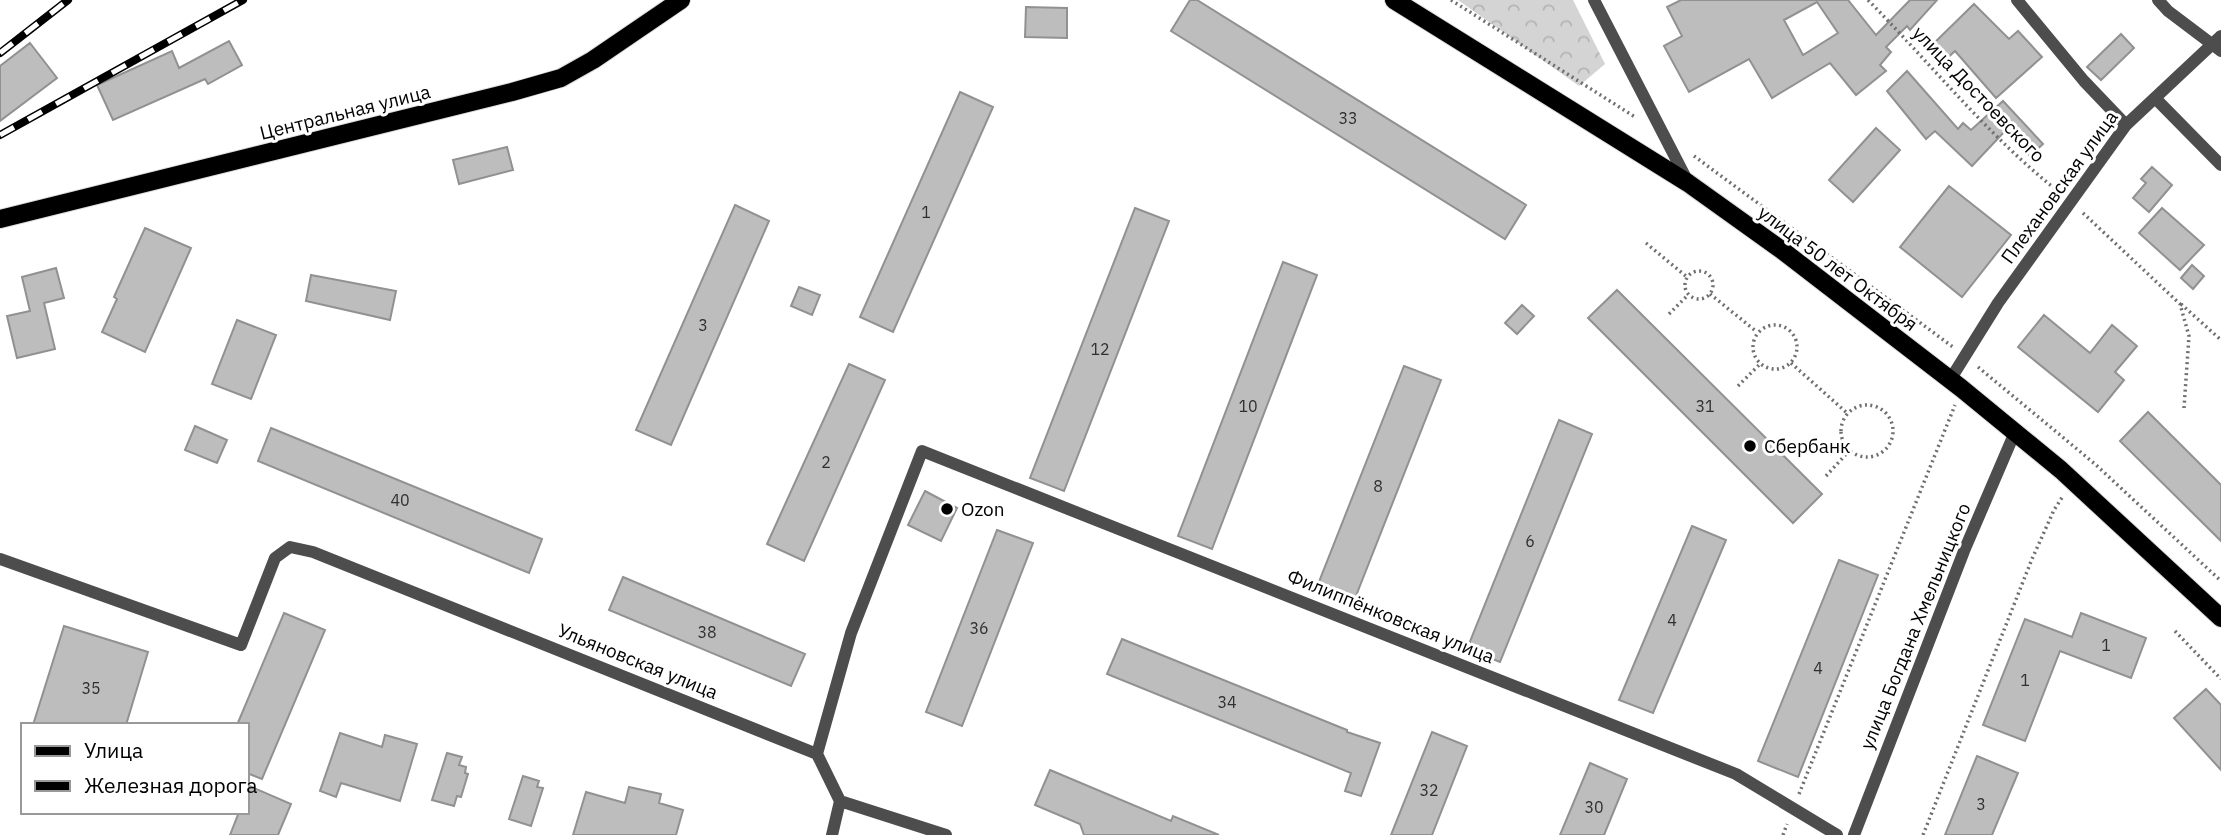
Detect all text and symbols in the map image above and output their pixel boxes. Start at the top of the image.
street label: улица Достоевского [1908,21,2050,167]
street label: Центральная улица [257,79,433,145]
street label: Плехановская улица [1995,106,2123,268]
house number: 33 [1338,108,1358,128]
street label: улица 50 лет Октября [1753,200,1923,336]
house number: 1 [921,202,931,222]
house number: 3 [698,315,708,335]
house number: 12 [1090,339,1110,359]
house number: 10 [1238,396,1258,416]
house number: 31 [1695,396,1715,416]
place label: Сбербанк [1764,434,1851,458]
marker: Сбербанк [1742,438,1758,454]
house number: 2 [821,452,831,472]
house number: 8 [1373,476,1383,496]
house number: 40 [390,490,410,510]
place label: Ozon [961,497,1005,521]
street label: улица Богдана Хмельницкого [1854,499,1976,753]
marker: Ozon [939,501,955,517]
house number: 6 [1525,531,1535,551]
street label: Филиппёнковская улица [1284,563,1498,669]
house number: 4 [1667,610,1677,630]
street label: Ульяновская улица [554,618,722,704]
house number: 36 [969,618,989,638]
house number: 38 [697,622,717,642]
house number: 1 [2101,635,2111,655]
house number: 4 [1813,658,1823,678]
house number: 1 [2020,670,2030,690]
house number: 35 [81,678,101,698]
house number: 34 [1217,692,1237,712]
legend [21,723,248,814]
text: Улица [84,736,143,764]
text: Железная дорога [84,771,257,799]
house number: 32 [1419,780,1439,800]
house number: 3 [1976,794,1986,814]
house number: 30 [1584,797,1604,817]

